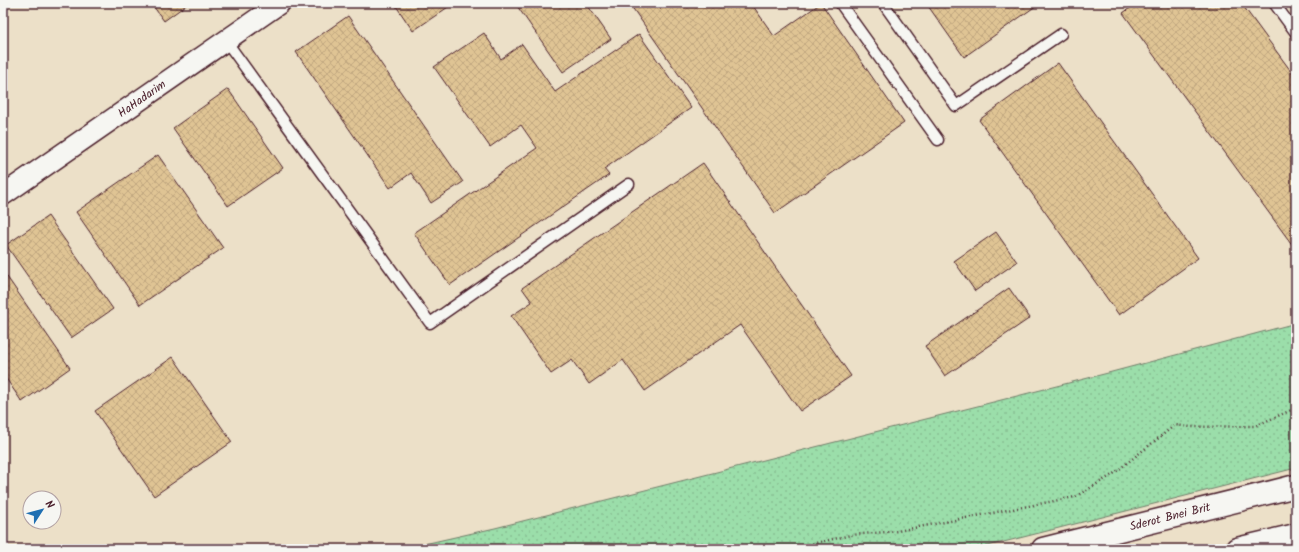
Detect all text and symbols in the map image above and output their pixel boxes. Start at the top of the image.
street label: HaHadarim [114,75,170,123]
north arrow [22,490,62,530]
text: N [40,497,59,513]
street label: Sderot Bnei Brit [1128,498,1213,536]

